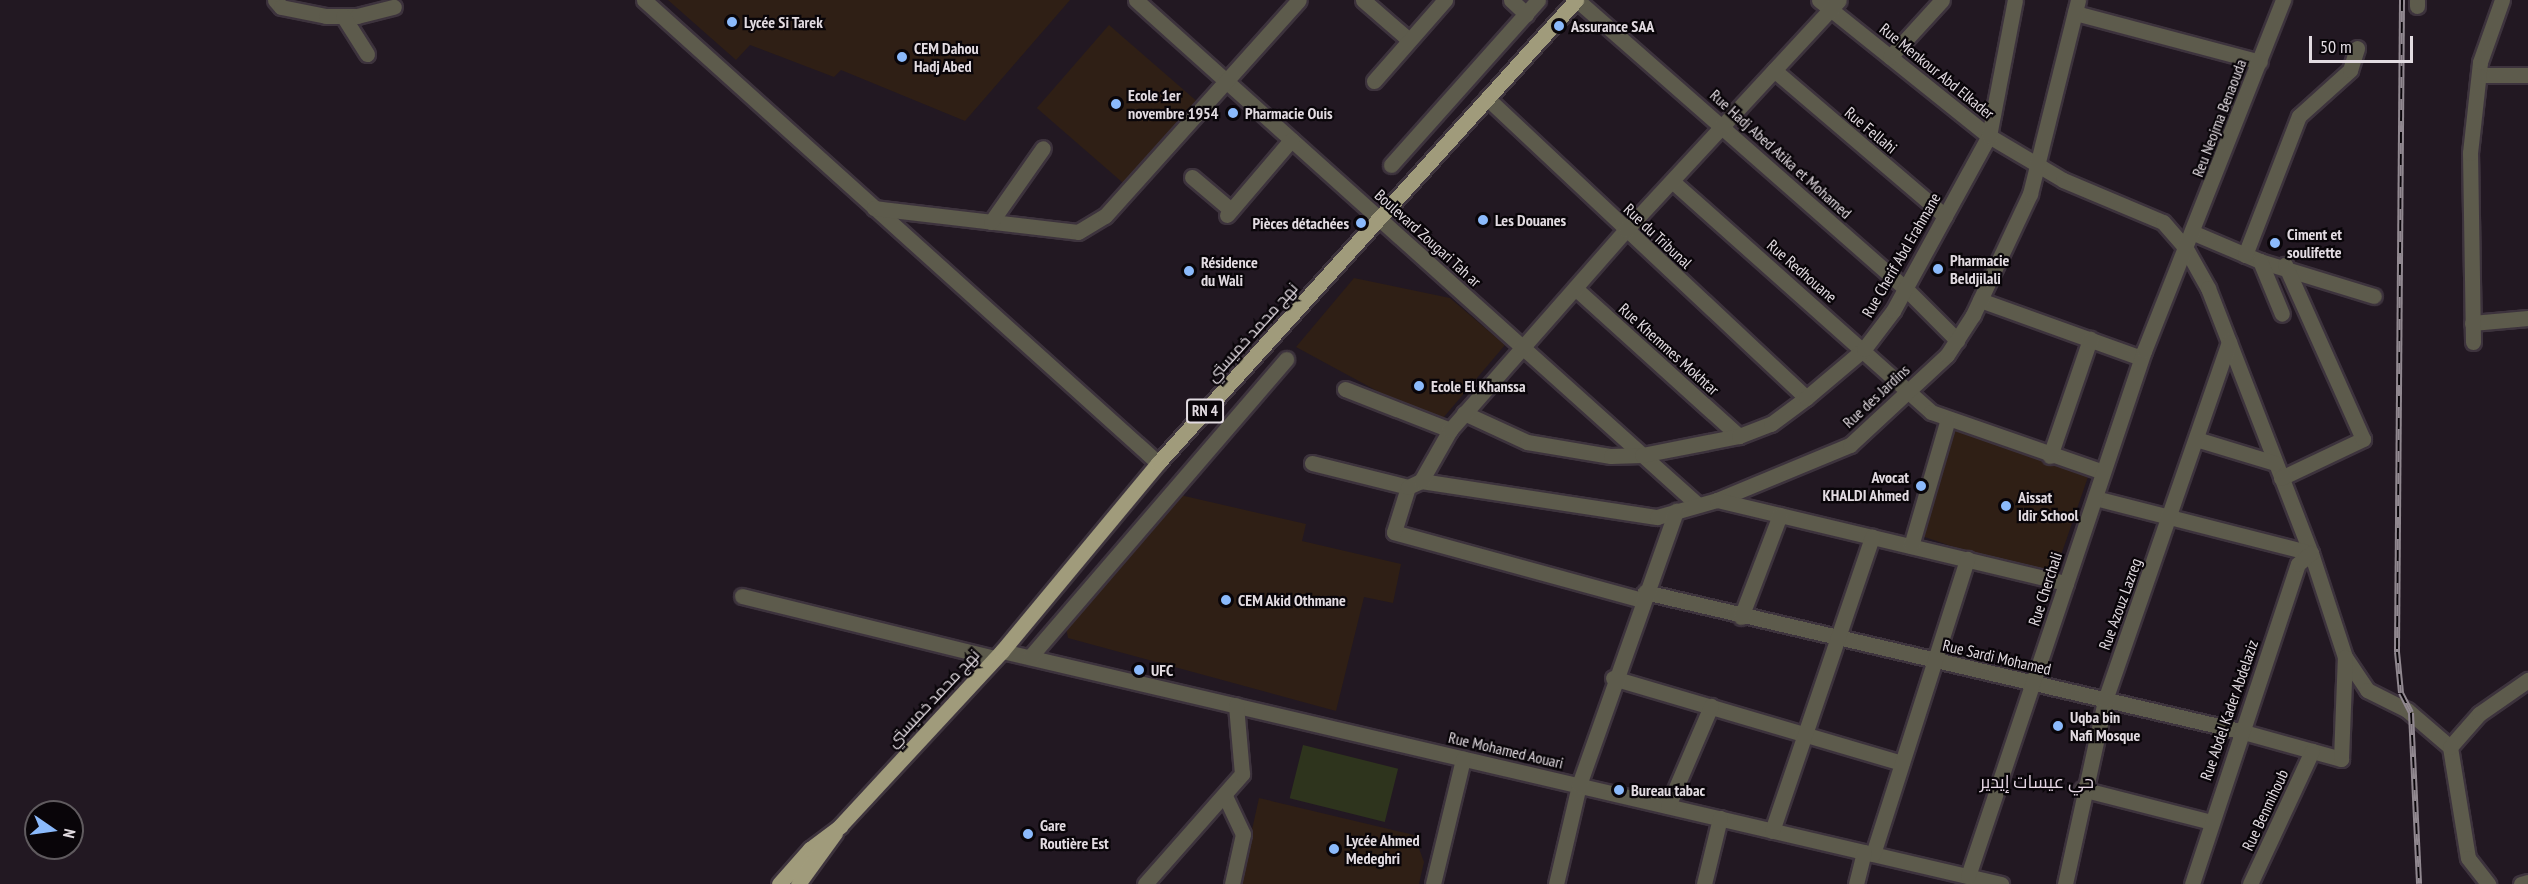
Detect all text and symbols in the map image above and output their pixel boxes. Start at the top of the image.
place label: Lycée Si Tarek [744,12,823,32]
marker: Lycée Si Tarek [725,15,739,29]
place label: Assurance SAA [1571,16,1654,36]
marker: Assurance SAA [1552,19,1566,33]
street label: Rue Menkour Abd Elkader [1876,19,1998,123]
scale bar [2312,24,2416,62]
text: 50 m [2320,35,2352,58]
place label: CEM Dahou Hadj Abed [914,38,979,76]
marker: CEM Dahou Hadj Abed [895,50,909,64]
street label: Reu Neojma Benaouda [2188,56,2250,180]
place label: Ecole 1er novembre 1954 [1128,85,1218,123]
street label: Rue Hadj Abed Atika et Mohamed [1706,85,1856,223]
marker: Ecole 1er novembre 1954 [1109,97,1123,111]
place label: Pharmacie Ouis [1245,103,1333,123]
street label: Rue Fellahi [1841,103,1901,157]
marker: Pharmacie Ouis [1226,106,1240,120]
street label: Boulevard Zougari Tah ar [1371,185,1485,291]
street label: Rue Cherif Abd Erahmane [1857,189,1945,321]
street label: Rue du Tribunal [1620,199,1696,273]
place label: Les Douanes [1495,210,1566,230]
place label: Pièces détachées [1252,213,1349,233]
marker: Les Douanes [1476,213,1490,227]
marker: Pièces détachées [1354,216,1368,230]
place label: Ciment et soulifette [2287,224,2342,262]
street label: Rue Redhouane [1763,235,1841,307]
marker: Ciment et soulifette [2268,236,2282,250]
place label: Pharmacie Beldjilali [1950,250,2009,288]
place label: Résidence du Wali [1201,252,1258,290]
marker: Pharmacie Beldjilali [1931,262,1945,276]
marker: Résidence du Wali [1182,264,1196,278]
street label: نهج محمد خميستي [1202,278,1302,386]
street label: Rue Khemmes Mokhtar [1615,299,1723,399]
street label: Rue des Jardins [1839,360,1913,432]
place label: Ecole El Khanssa [1431,376,1526,396]
marker: Ecole El Khanssa [1412,379,1426,393]
road number: RN 4 [1186,399,1224,423]
place label: Avocat KHALDI Ahmed [1822,467,1909,505]
marker: Avocat KHALDI Ahmed [1914,479,1928,493]
place label: Aissat Idir School [2018,487,2078,525]
marker: Aissat Idir School [1999,499,2013,513]
street label: Rue Cherchali [2024,550,2066,628]
street label: Rue Azouz Lazreg [2094,555,2146,653]
place label: CEM Akid Othmane [1238,590,1347,610]
marker: CEM Akid Othmane [1219,593,1233,607]
street label: Rue Sardi Mohamed [1941,635,2053,679]
street label: Rue Abdel Kader Abdelaziz [2196,637,2262,783]
street label: نهج محمد خميستي [883,645,983,751]
place label: UFC [1151,660,1173,680]
marker: UFC [1132,663,1146,677]
place label: Uqba bin Nafi Mosque [2070,707,2140,745]
marker: Uqba bin Nafi Mosque [2051,719,2065,733]
street label: Rue Mohamed Aouari [1446,727,1566,773]
street label: Rue Benmihoub [2238,766,2292,854]
district label: حي عيسات إيدير [1980,771,2094,793]
place label: Bureau tabac [1631,780,1705,800]
marker: Bureau tabac [1612,783,1626,797]
north arrow [24,800,84,860]
place label: Gare Routière Est [1040,815,1109,853]
text: N [59,827,80,840]
marker: Gare Routière Est [1021,827,1035,841]
place label: Lycée Ahmed Medeghri [1346,830,1420,868]
marker: Lycée Ahmed Medeghri [1327,842,1341,856]

